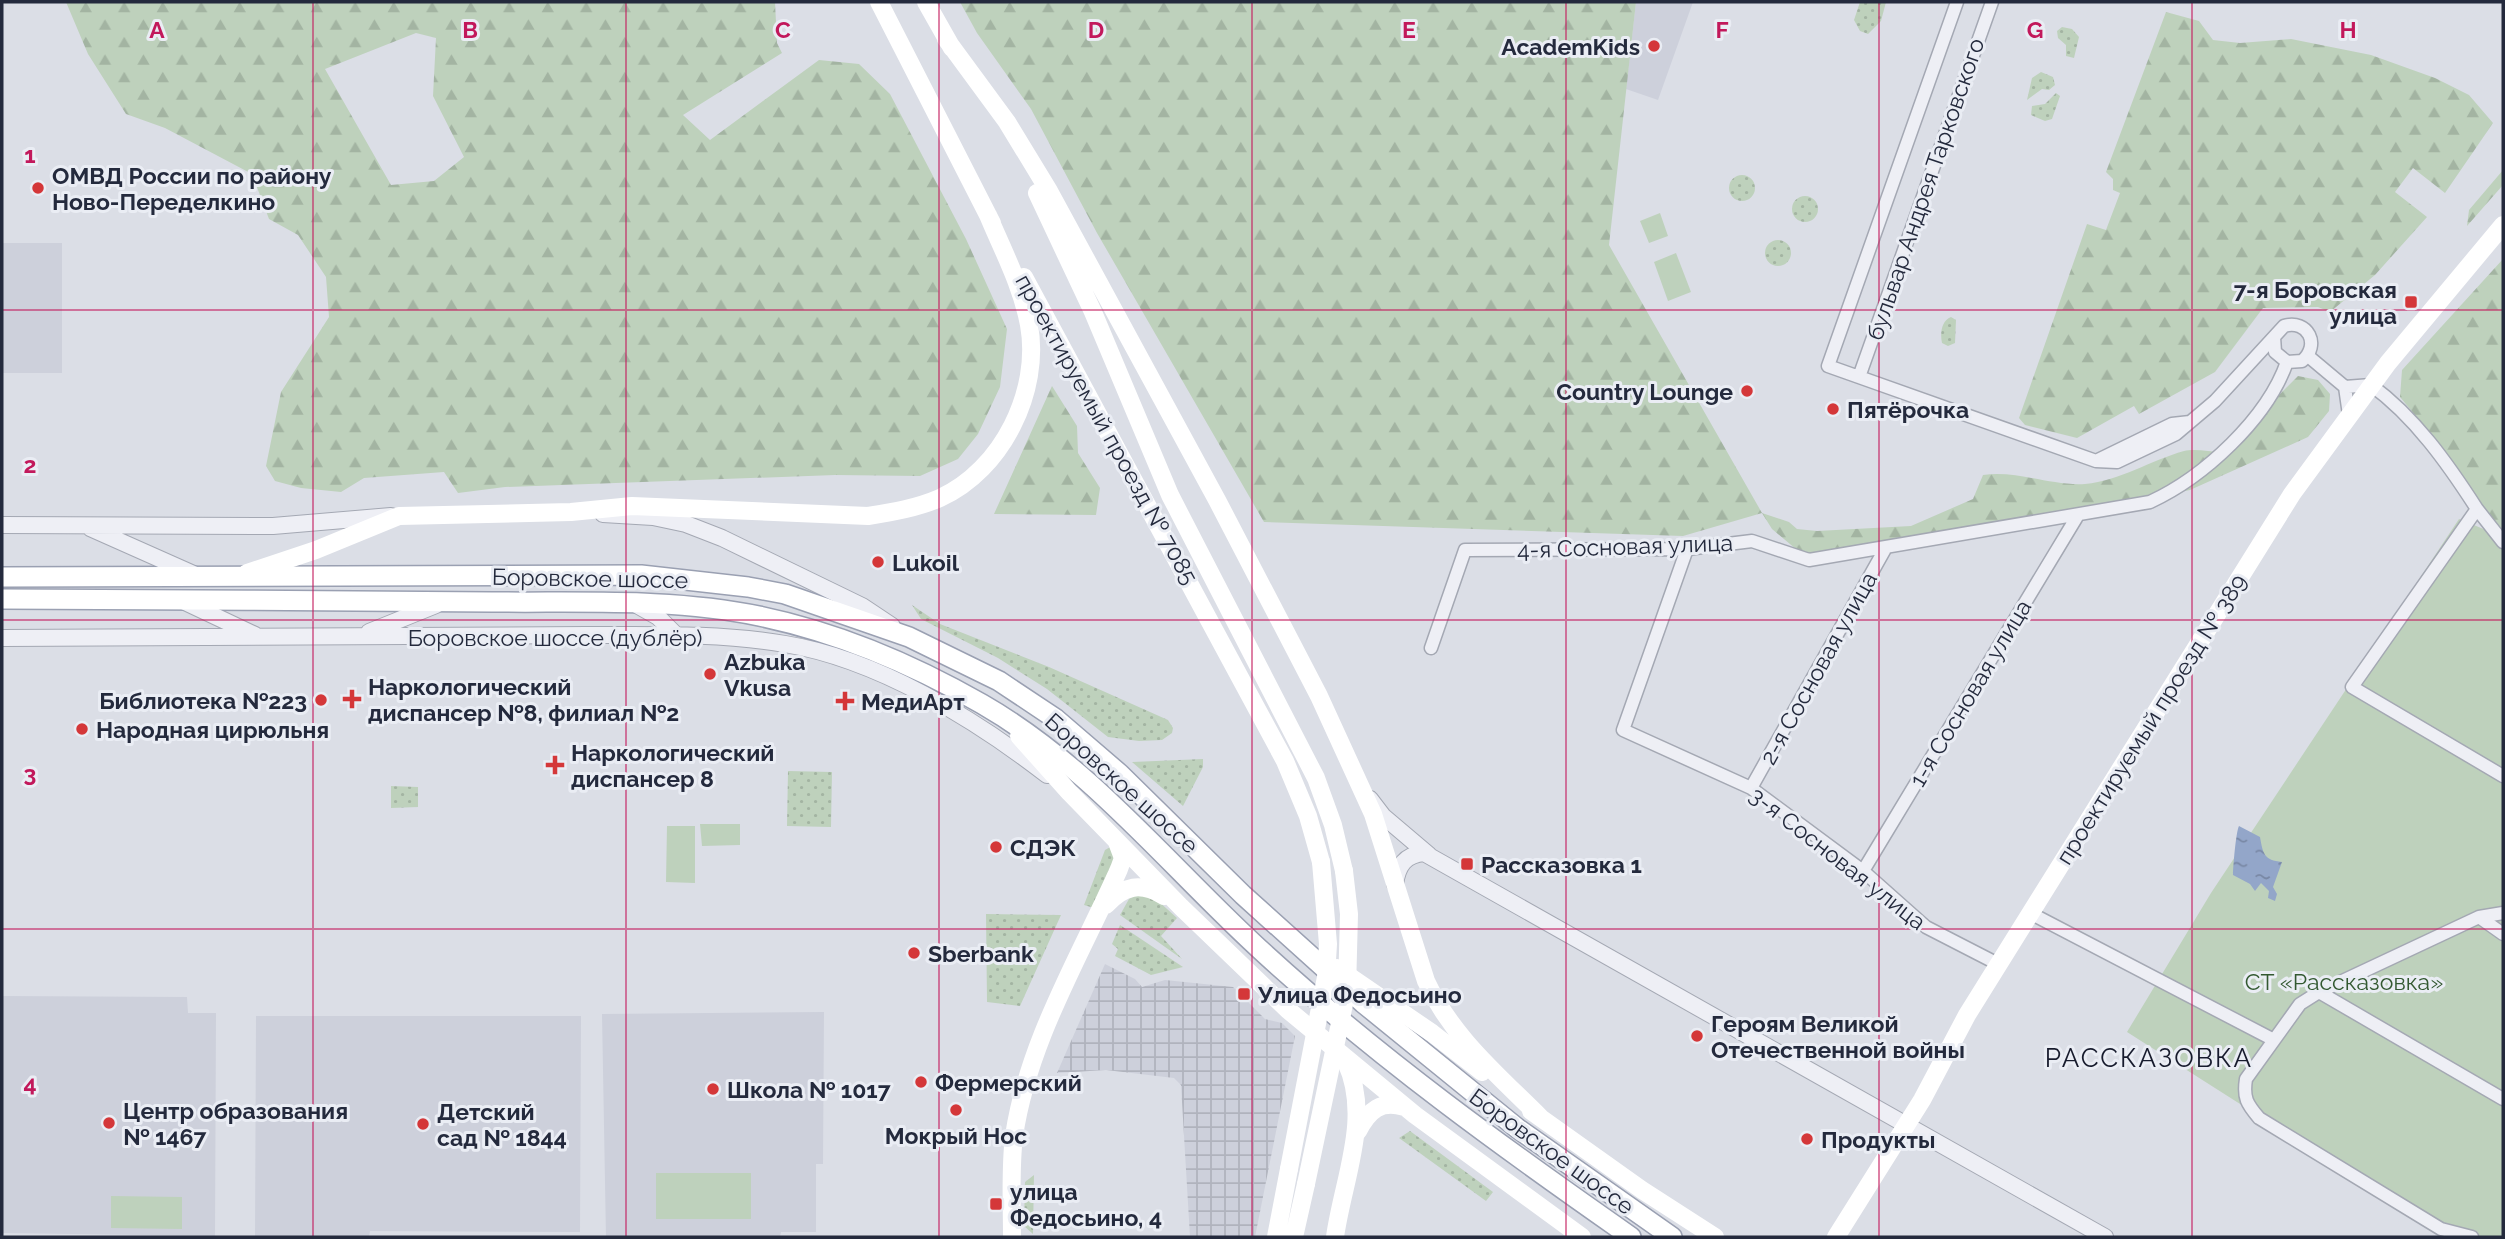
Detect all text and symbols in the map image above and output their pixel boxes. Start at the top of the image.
text: A [149,16,165,43]
text: B [462,16,478,43]
text: C [775,16,791,43]
text: D [1088,16,1104,43]
text: E [1402,16,1416,43]
text: F [1715,16,1729,43]
text: G [2027,16,2043,43]
text: H [2339,16,2357,43]
place label: AcademKids [1501,33,1640,60]
street label: бульвар Андрея Тарковского [1860,34,1990,344]
marker: AcademKids [1646,38,1662,54]
text: 1 [24,141,36,168]
place label: ОМВД России по району Ново-Переделкино [52,162,332,215]
marker: ОМВД России по району Ново-Переделкино [30,180,46,196]
street label: проектируемый проезд № 7085 [1010,269,1204,589]
place label: 7-я Боровская улица [2234,276,2397,329]
marker: 7-я Боровская улица [2403,294,2419,310]
place label: Country Lounge [1556,378,1733,405]
marker: Country Lounge [1739,383,1755,399]
place label: Пятёрочка [1847,396,1969,423]
marker: Пятёрочка [1825,401,1841,417]
text: 2 [24,451,36,478]
street label: 4-я Сосновая улица [1516,529,1734,563]
place label: Lukoil [892,549,960,576]
marker: Lukoil [870,554,886,570]
street label: Боровское шоссе [492,563,688,593]
street label: 2-я Сосновая улица [1754,567,1882,769]
street label: проектируемый проезд № 389 [2050,569,2252,869]
street label: 1-я Сосновая улица [1903,595,2037,791]
street label: Боровское шоссе (дублёр) [408,624,702,651]
place label: Azbuka Vkusa [724,648,806,701]
marker: Azbuka Vkusa [702,666,718,682]
place label: Наркологический диспансер №8, филиал №2 [368,673,679,726]
place label: Библиотека №223 [99,687,307,714]
place label: МедиАрт [861,688,965,715]
marker: Наркологический диспансер №8, филиал №2 [342,689,362,709]
marker: МедиАрт [835,691,855,711]
marker: Библиотека №223 [313,692,329,708]
street label: Боровское шоссе [1040,707,1204,859]
place label: Народная цирюльня [96,716,329,743]
marker: Народная цирюльня [74,721,90,737]
place label: Наркологический диспансер 8 [571,739,774,792]
marker: Наркологический диспансер 8 [545,755,565,775]
text: 3 [24,760,36,787]
street label: 3-я Сосновая улица [1745,781,1931,935]
place label: СДЭК [1010,834,1076,861]
marker: СДЭК [988,839,1004,855]
place label: Рассказовка 1 [1481,851,1642,878]
marker: Рассказовка 1 [1459,856,1475,872]
place label: Sberbank [928,940,1034,967]
marker: Sberbank [906,945,922,961]
park label: СТ «Рассказовка» [2245,968,2443,995]
place label: Улица Федосьино [1257,981,1462,1008]
marker: Улица Федосьино [1236,986,1252,1002]
place label: Героям Великой Отечественной войны [1711,1010,1965,1063]
marker: Героям Великой Отечественной войны [1689,1028,1705,1044]
district label: РАССКАЗОВКА [2045,1043,2253,1073]
place label: Фермерский [935,1069,1082,1096]
text: 4 [23,1070,37,1097]
marker: Фермерский [913,1074,929,1090]
place label: Школа № 1017 [727,1076,891,1103]
marker: Школа № 1017 [705,1081,721,1097]
street label: Боровское шоссе [1465,1082,1639,1220]
place label: Центр образования № 1467 [123,1097,348,1150]
place label: Детский сад № 1844 [437,1098,567,1151]
marker: Мокрый Нос [948,1102,964,1118]
marker: Центр образования № 1467 [101,1115,117,1131]
marker: Детский сад № 1844 [415,1116,431,1132]
place label: Мокрый Нос [885,1122,1027,1149]
place label: Продукты [1821,1126,1935,1153]
marker: Продукты [1799,1131,1815,1147]
place label: улица Федосьино, 4 [1010,1178,1162,1231]
marker: улица Федосьино, 4 [988,1196,1004,1212]

